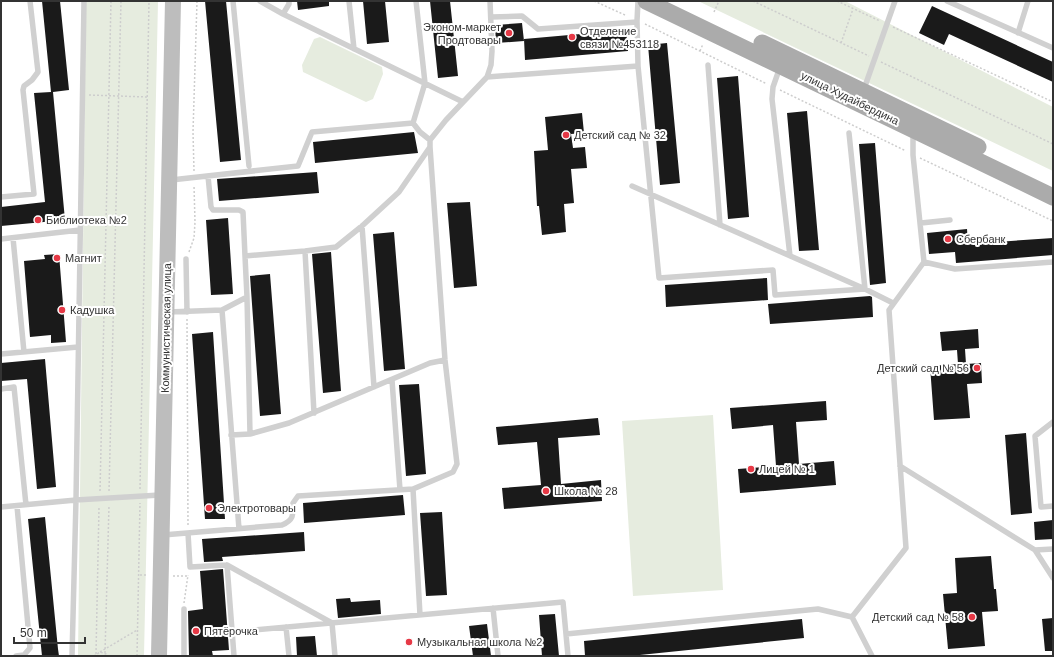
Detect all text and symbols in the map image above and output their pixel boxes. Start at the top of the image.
place label: Эконом-маркет Продтовары [423,21,501,46]
place label: Отделение связи №453118 [580,25,659,50]
marker: Эконом-маркет Продтовары [504,28,514,38]
marker: Отделение связи №453118 [567,32,577,42]
street label: улица Худайбердина [799,69,902,127]
place label: Детский сад № 32 [574,129,666,141]
marker: Детский сад № 32 [561,130,571,140]
place label: Библиотека №2 [46,214,127,226]
marker: Библиотека №2 [33,215,43,225]
place label: Сбербанк [956,233,1006,245]
marker: Сбербанк [943,234,953,244]
place label: Магнит [65,252,102,264]
marker: Магнит [52,253,62,263]
street label: Коммунистическая улица [159,262,173,393]
place label: Кадушка [70,304,115,316]
marker: Кадушка [57,305,67,315]
place label: Детский сад № 56 [877,362,969,374]
marker: Детский сад № 56 [972,363,982,373]
place label: Лицей № 1 [759,463,815,475]
marker: Лицей № 1 [746,464,756,474]
place label: Школа № 28 [554,485,618,497]
marker: Школа № 28 [541,486,551,496]
place label: Электротовары [217,502,296,514]
marker: Электротовары [204,503,214,513]
place label: Детский сад № 58 [872,611,964,623]
marker: Детский сад № 58 [967,612,977,622]
scale bar [14,619,85,645]
place label: Пятёрочка [204,625,259,637]
text: 50 m [20,626,47,640]
marker: Пятёрочка [191,626,201,636]
place label: Музыкальная школа №2 [417,636,542,648]
marker: Музыкальная школа №2 [404,637,414,647]

